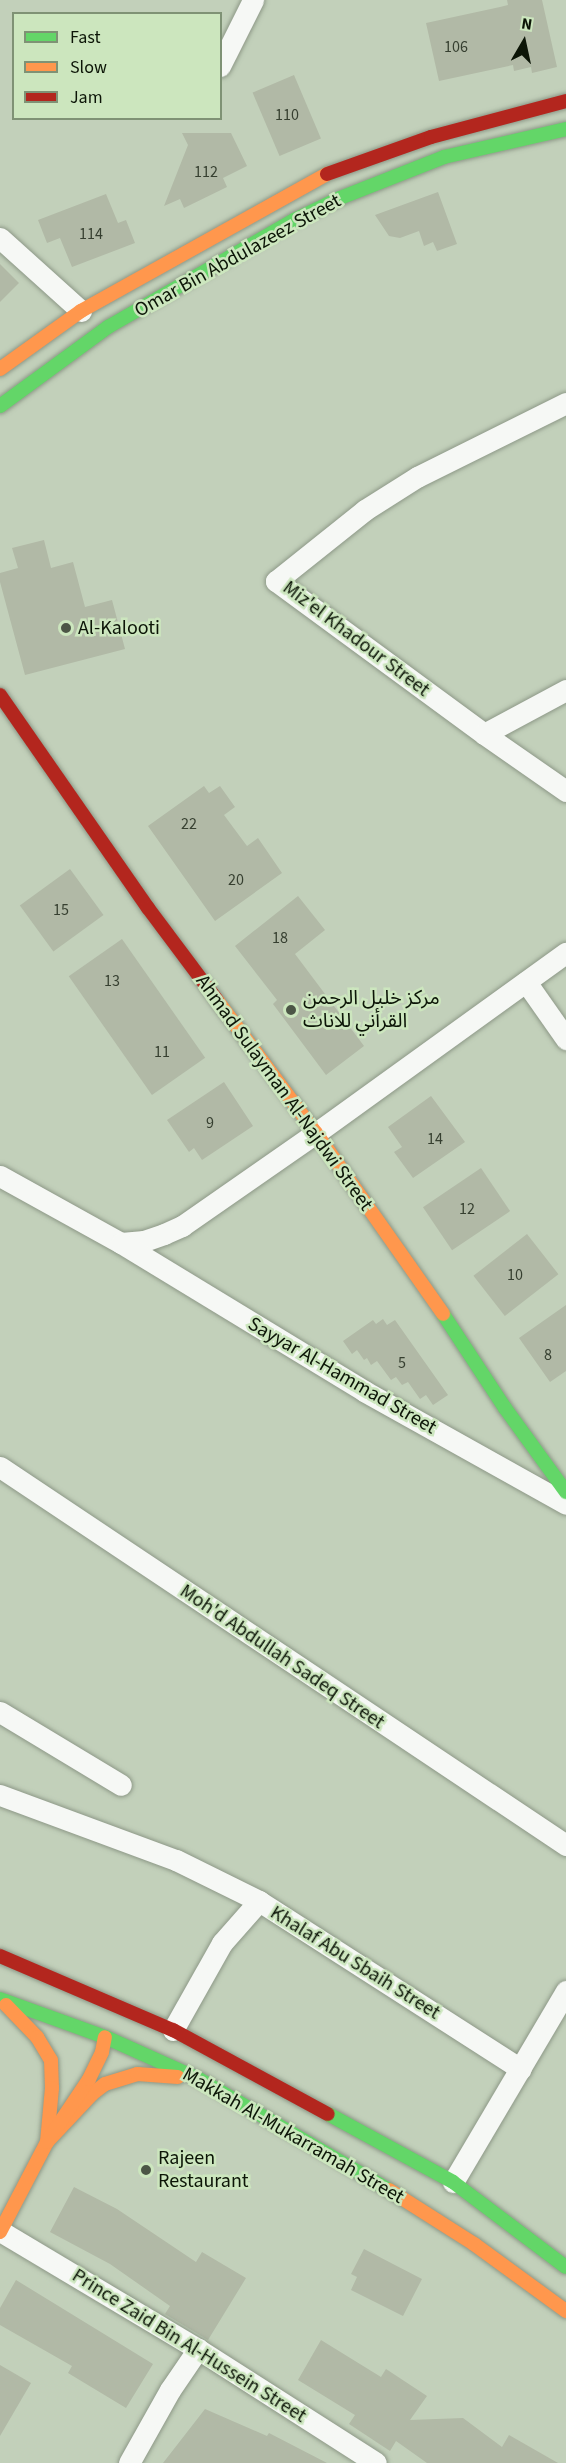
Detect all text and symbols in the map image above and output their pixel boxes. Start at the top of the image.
legend [12,12,222,120]
north arrow [494,12,554,72]
text: N [520,13,534,36]
text: Fast [70,25,101,50]
house number: 106 [444,37,468,57]
text: Slow [70,55,107,80]
text: Jam [70,85,103,110]
house number: 110 [275,105,299,125]
house number: 112 [194,162,218,182]
street label: Omar Bin Abdulazeez Street [131,189,345,323]
house number: 114 [79,224,103,244]
street label: Miz'el Khadour Street [278,576,434,702]
place label: Al-Kalooti [78,616,160,640]
marker: Al-Kalooti [59,621,73,635]
house number: 22 [181,814,197,834]
house number: 20 [228,870,244,890]
house number: 15 [53,900,69,920]
house number: 18 [272,928,288,948]
street label: Ahmad Sulayman Al-Najdwi Street [190,970,378,1216]
house number: 13 [104,971,120,991]
place label: مركز خليل الرحمن القرأني للاناث [303,987,440,1034]
marker: مركز خليل الرحمن القرأني للاناث [284,1003,298,1017]
house number: 11 [154,1042,170,1062]
house number: 9 [206,1113,214,1133]
house number: 14 [427,1129,443,1149]
house number: 12 [459,1199,475,1219]
house number: 10 [507,1265,523,1285]
street label: Sayyar Al-Hammad Street [243,1312,441,1440]
house number: 8 [544,1345,552,1365]
house number: 5 [398,1353,406,1373]
street label: Moh'd Abdullah Sadeq Street [175,1579,389,1735]
street label: Khalaf Abu Sbaih Street [266,1901,444,2025]
street label: Makkah Al-Mukarramah Street [178,2063,408,2209]
place label: Rajeen Restaurant [158,2146,249,2193]
marker: Rajeen Restaurant [139,2163,153,2177]
street label: Prince Zaid Bin Al-Hussein Street [67,2264,311,2428]

